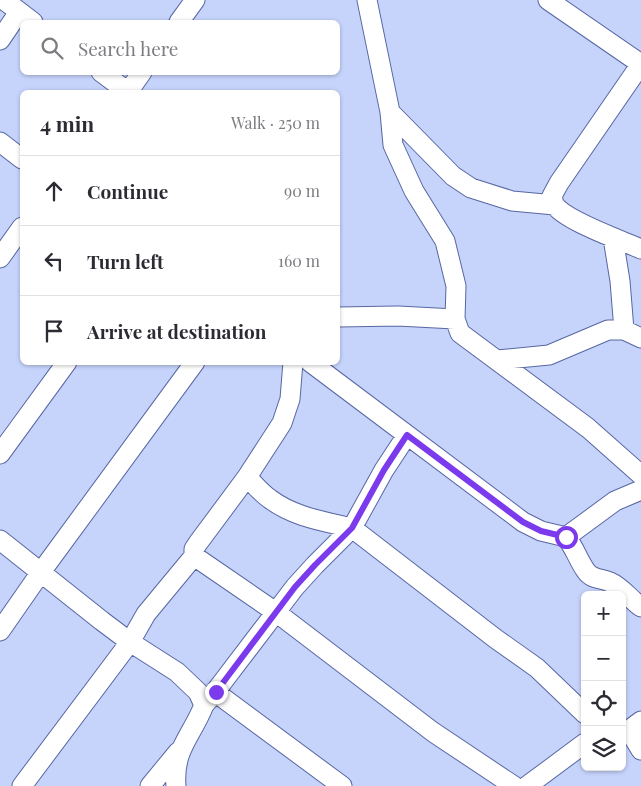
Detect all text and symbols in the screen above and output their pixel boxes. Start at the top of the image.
search box [20,20,340,75]
icon: search [38,34,66,62]
text: Search here [78,35,178,61]
text: 4 min [40,109,94,137]
text: Walk · 250 m [231,112,320,133]
icon: ahead [40,177,68,205]
text: Continue [87,178,168,204]
text: 90 m [284,180,320,201]
icon: left [40,247,68,275]
text: Turn left [87,248,164,274]
text: 160 m [278,250,320,271]
icon: arrive [40,317,68,345]
text: Arrive at destination [87,318,267,344]
route start [555,526,578,549]
map controls [581,591,626,771]
button: + [581,591,626,636]
button: − [581,636,626,681]
route end [205,681,228,704]
button: locate [581,681,626,726]
button: layers [581,726,626,771]

